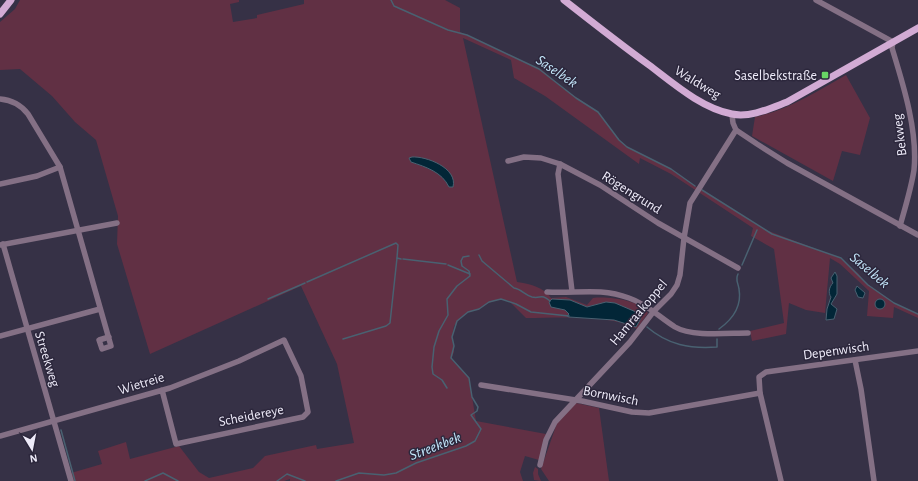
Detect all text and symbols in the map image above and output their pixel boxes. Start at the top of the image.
water label: Saselbek [533,52,580,91]
street label: Waldweg [672,64,723,102]
place label: Saselbekstraße [734,69,817,83]
marker: Saselbekstraße [820,70,830,80]
street label: Bekweg [890,113,910,157]
street label: Rögengrund [599,169,664,217]
water label: Saselbek [847,250,892,291]
street label: Hamraakoppel [607,277,670,348]
street label: Streekweg [32,330,62,389]
street label: Depenwisch [802,339,870,363]
street label: Wietreie [116,370,166,398]
street label: Bornwisch [582,384,640,408]
street label: Scheidereye [218,403,285,429]
north arrow [12,429,52,469]
water label: Streekbek [407,430,463,463]
text: N [29,452,38,464]

